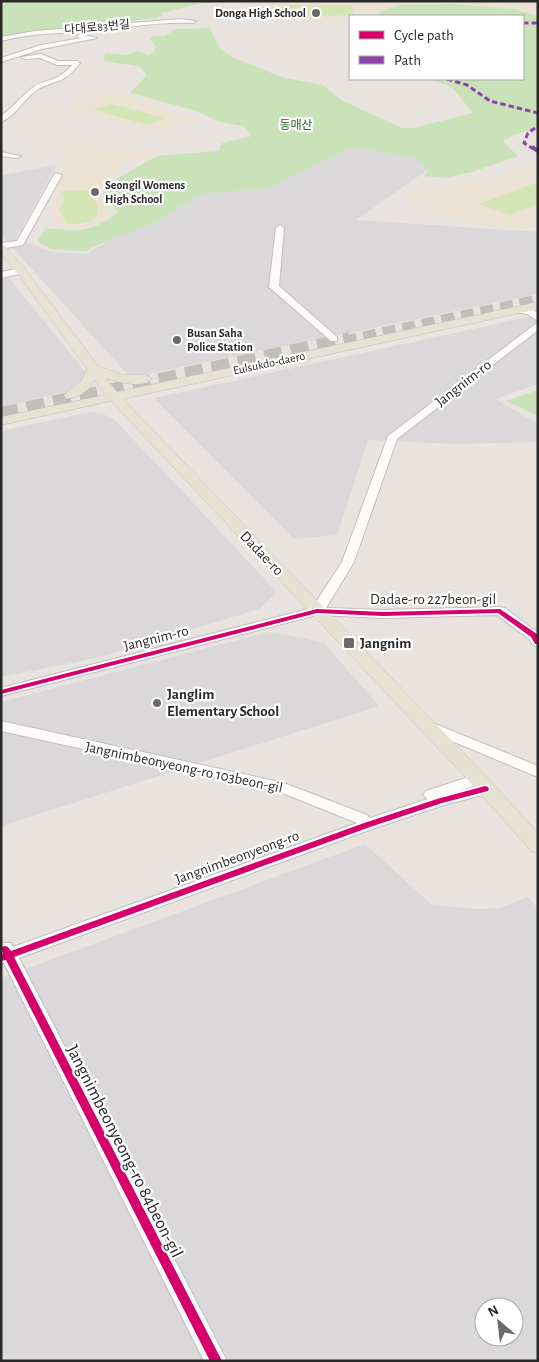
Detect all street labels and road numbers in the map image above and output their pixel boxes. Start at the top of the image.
street label: 다대로83번길 [64,18,130,36]
street label: Eulsukdo-daero [232,349,306,376]
street label: Jangnim-ro [433,357,494,410]
street label: Dadae-ro [237,528,286,578]
street label: Dadae-ro 227beon-gil [370,592,496,607]
street label: Jangnim-ro [122,623,190,654]
street label: Jangnimbeonyeong-ro 103beon-gil [84,739,284,796]
street label: Jangnimbeonyeong-ro [173,828,301,887]
street label: Jangnimbeonyeong-ro 84beon-gil [63,1042,186,1261]

